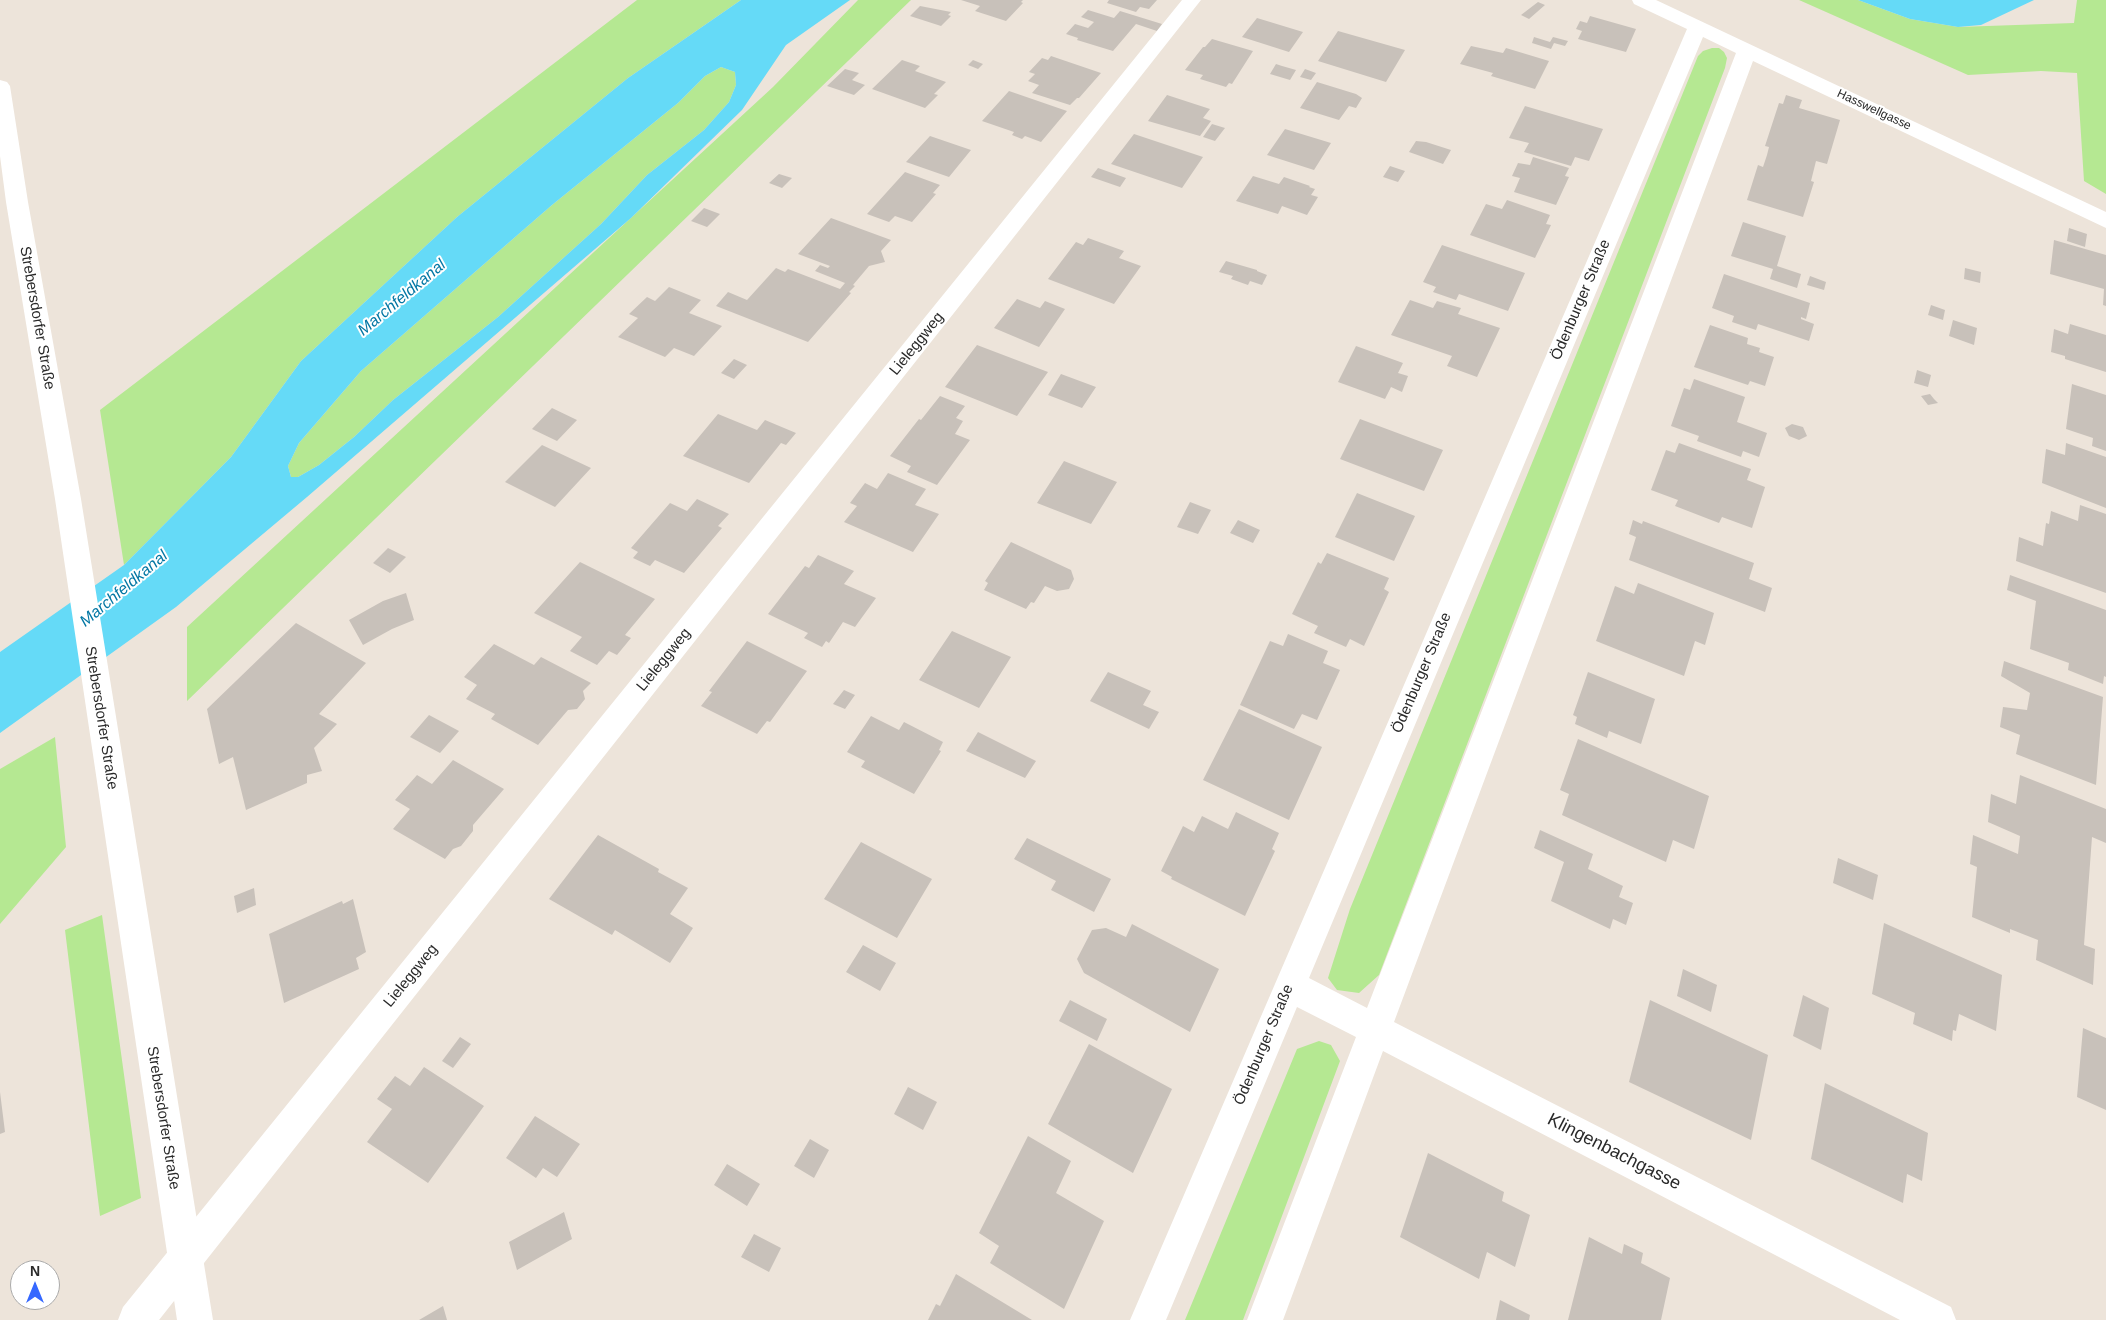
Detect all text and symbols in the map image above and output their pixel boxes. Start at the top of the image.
street label: Hasswellgasse [1835,87,1913,133]
street label: Ödenburger Straße [1547,237,1615,363]
street label: Strebersdorfer Straße [16,245,58,391]
water label: Marchfeldkanal [354,256,450,340]
street label: Lieleggweg [886,309,948,379]
water label: Marchfeldkanal [76,547,172,631]
street label: Ödenburger Straße [1388,610,1456,736]
street label: Lieleggweg [633,625,695,695]
street label: Strebersdorfer Straße [81,645,121,791]
street label: Lieleggweg [380,941,442,1011]
street label: Ödenburger Straße [1230,982,1298,1108]
street label: Strebersdorfer Straße [143,1045,183,1191]
street label: Klingenbachgasse [1544,1109,1684,1195]
north arrow [10,1260,60,1310]
text: N [30,1263,40,1279]

